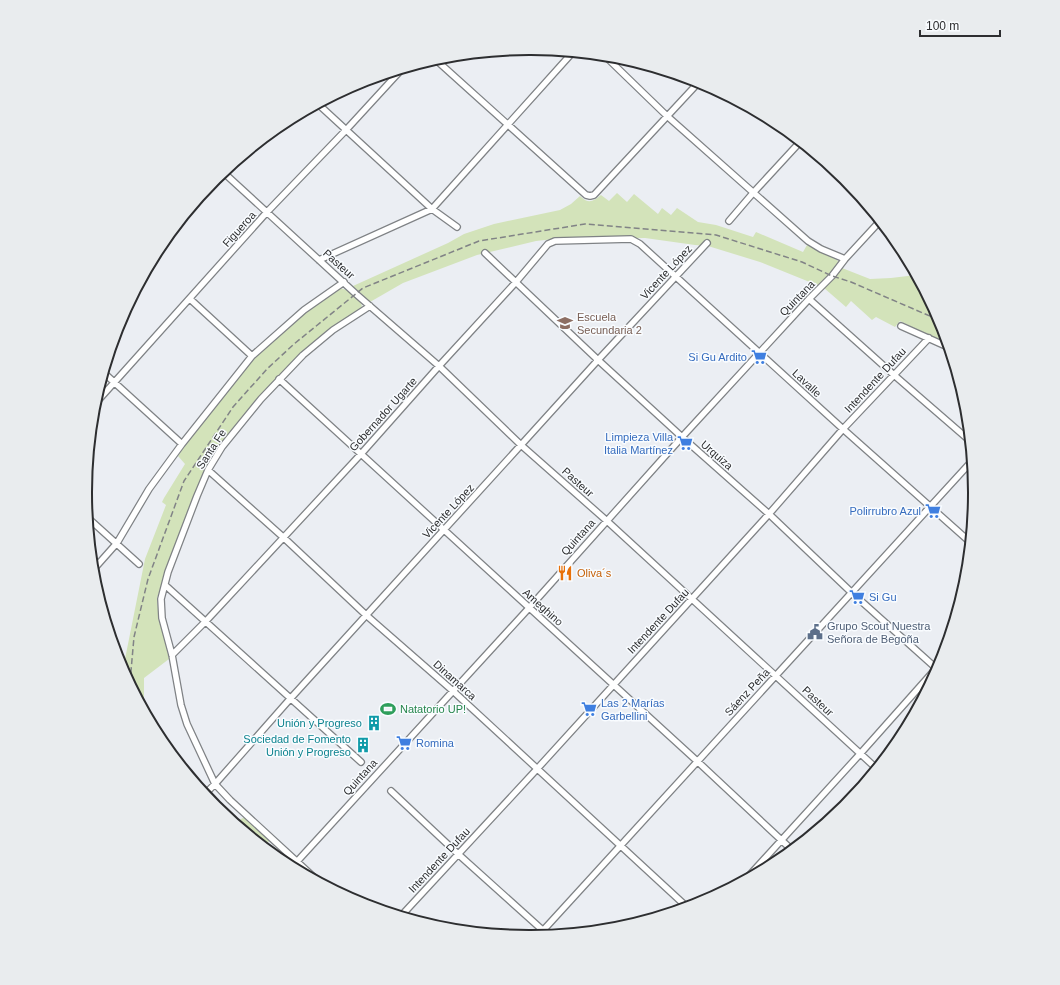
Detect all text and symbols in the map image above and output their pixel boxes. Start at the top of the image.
scale bar [920,12,1000,38]
text: 100 m [926,19,959,33]
street label: Figueroa [220,208,259,249]
street label: Vicente López [638,242,694,302]
street label: Pasteur [321,247,357,281]
street label: Quintana [777,277,817,318]
place label: Escuela Secundaria 2 [577,311,642,336]
school or university icon: Escuela Secundaria 2 [556,314,574,332]
street label: Intendente Dufau [842,345,908,415]
supermarket icon: Si Gu Ardito [750,348,768,366]
place label: Si Gu Ardito [688,351,747,363]
street label: Lavalle [790,367,824,399]
street label: Gobernador Ugarte [347,375,419,453]
street label: Santa Fe [194,427,228,471]
place label: Limpieza Villa Italia Martínez [604,431,674,456]
supermarket icon: Limpieza Villa Italia Martínez [676,434,694,452]
street label: Urquiza [699,438,736,473]
street label: Pasteur [560,465,596,499]
street label: Vicente López [420,481,476,541]
supermarket icon: Polirrubro Azul [924,502,942,520]
place label: Polirrubro Azul [849,505,921,517]
street label: Quintana [559,516,598,558]
restaurant icon: Oliva´s [556,564,574,582]
place label: Oliva´s [577,567,612,579]
street label: Ameghino [521,586,565,628]
street label: Intendente Dufau [625,586,691,656]
supermarket icon: Si Gu [848,588,866,606]
place label: Si Gu [869,591,897,603]
place label: Grupo Scout Nuestra Señora de Begoña [827,620,931,645]
public building icon: Grupo Scout Nuestra Señora de Begoña [806,623,824,641]
street label: Dinamarca [431,658,479,703]
street label: Sáenz Peña [722,665,772,718]
street label: Pasteur [800,684,836,719]
place label: Las 2 Marías Garbellini [601,697,665,722]
sports icon: Natatorio UP! [379,700,397,718]
supermarket icon: Las 2 Marías Garbellini [580,700,598,718]
place label: Natatorio UP! [400,703,466,715]
building icon: Unión y Progreso [365,714,383,732]
place label: Unión y Progreso [277,717,362,729]
place label: Sociedad de Fomento Unión y Progreso [243,733,351,758]
supermarket icon: Romina [395,734,413,752]
building icon: Sociedad de Fomento Unión y Progreso [354,736,372,754]
place label: Romina [416,737,455,749]
street label: Quintana [341,756,380,798]
street label: Intendente Dufau [406,825,472,895]

